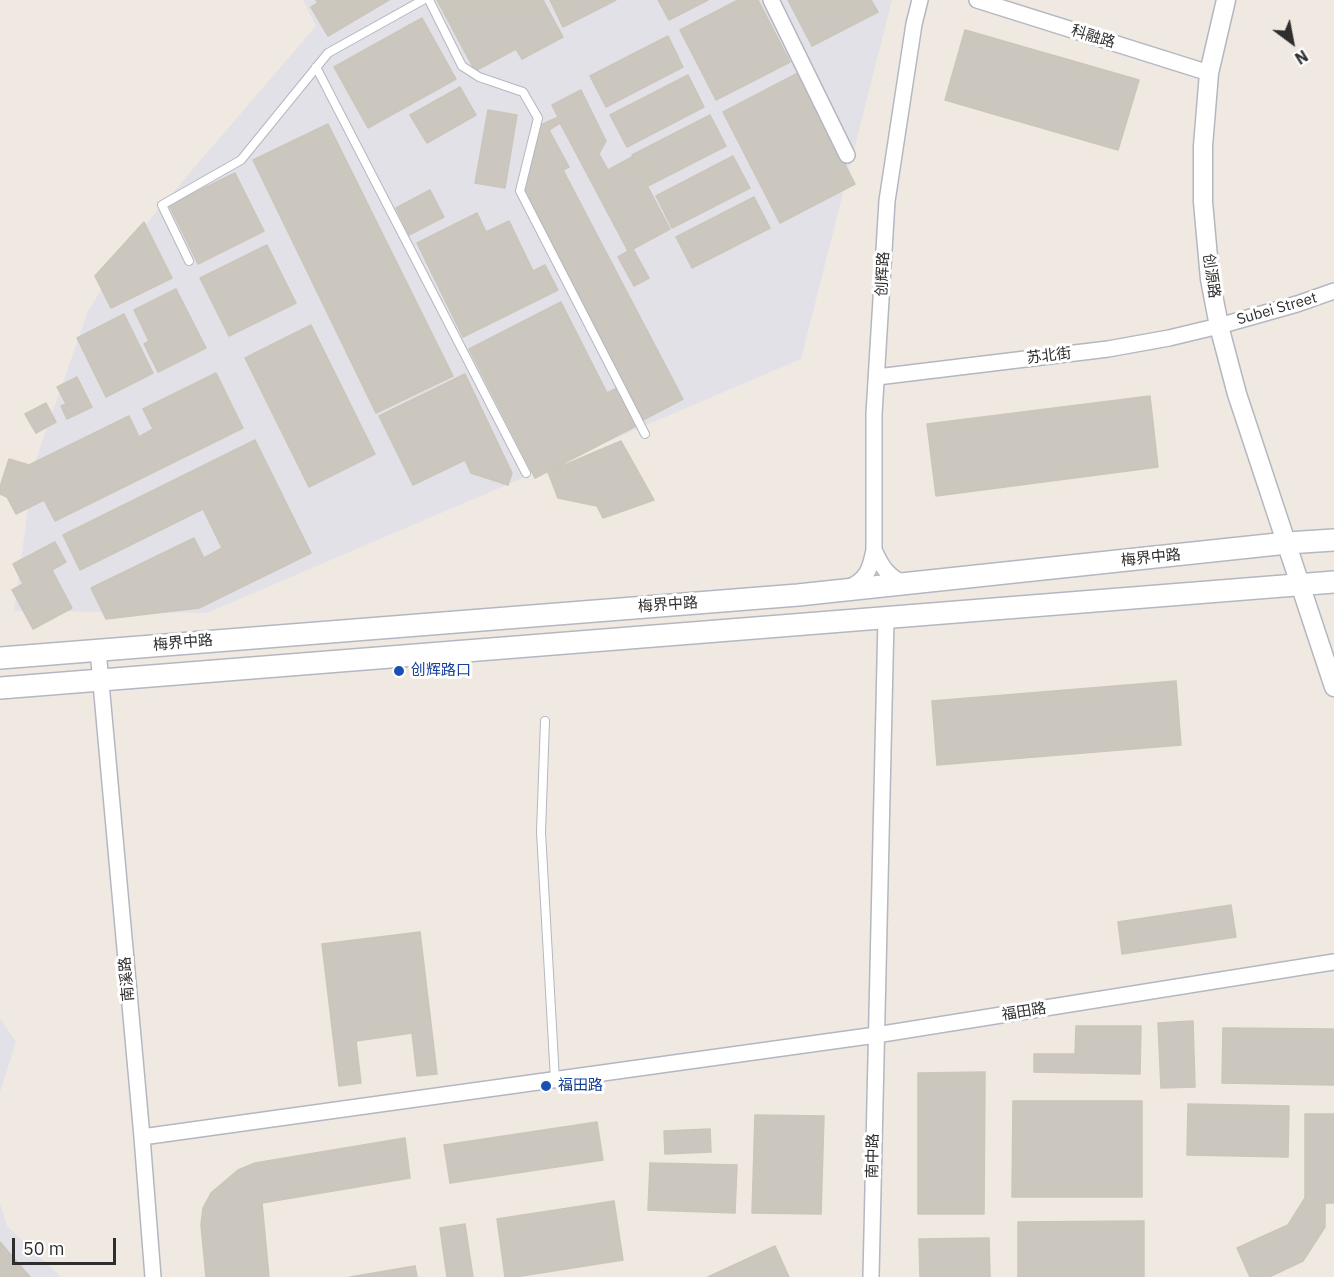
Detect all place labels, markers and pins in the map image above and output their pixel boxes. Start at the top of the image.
place label: 创辉路口 [411,662,471,680]
marker: 创辉路口 [392,664,406,678]
place label: 福田路 [558,1077,603,1095]
marker: 福田路 [539,1079,553,1093]

